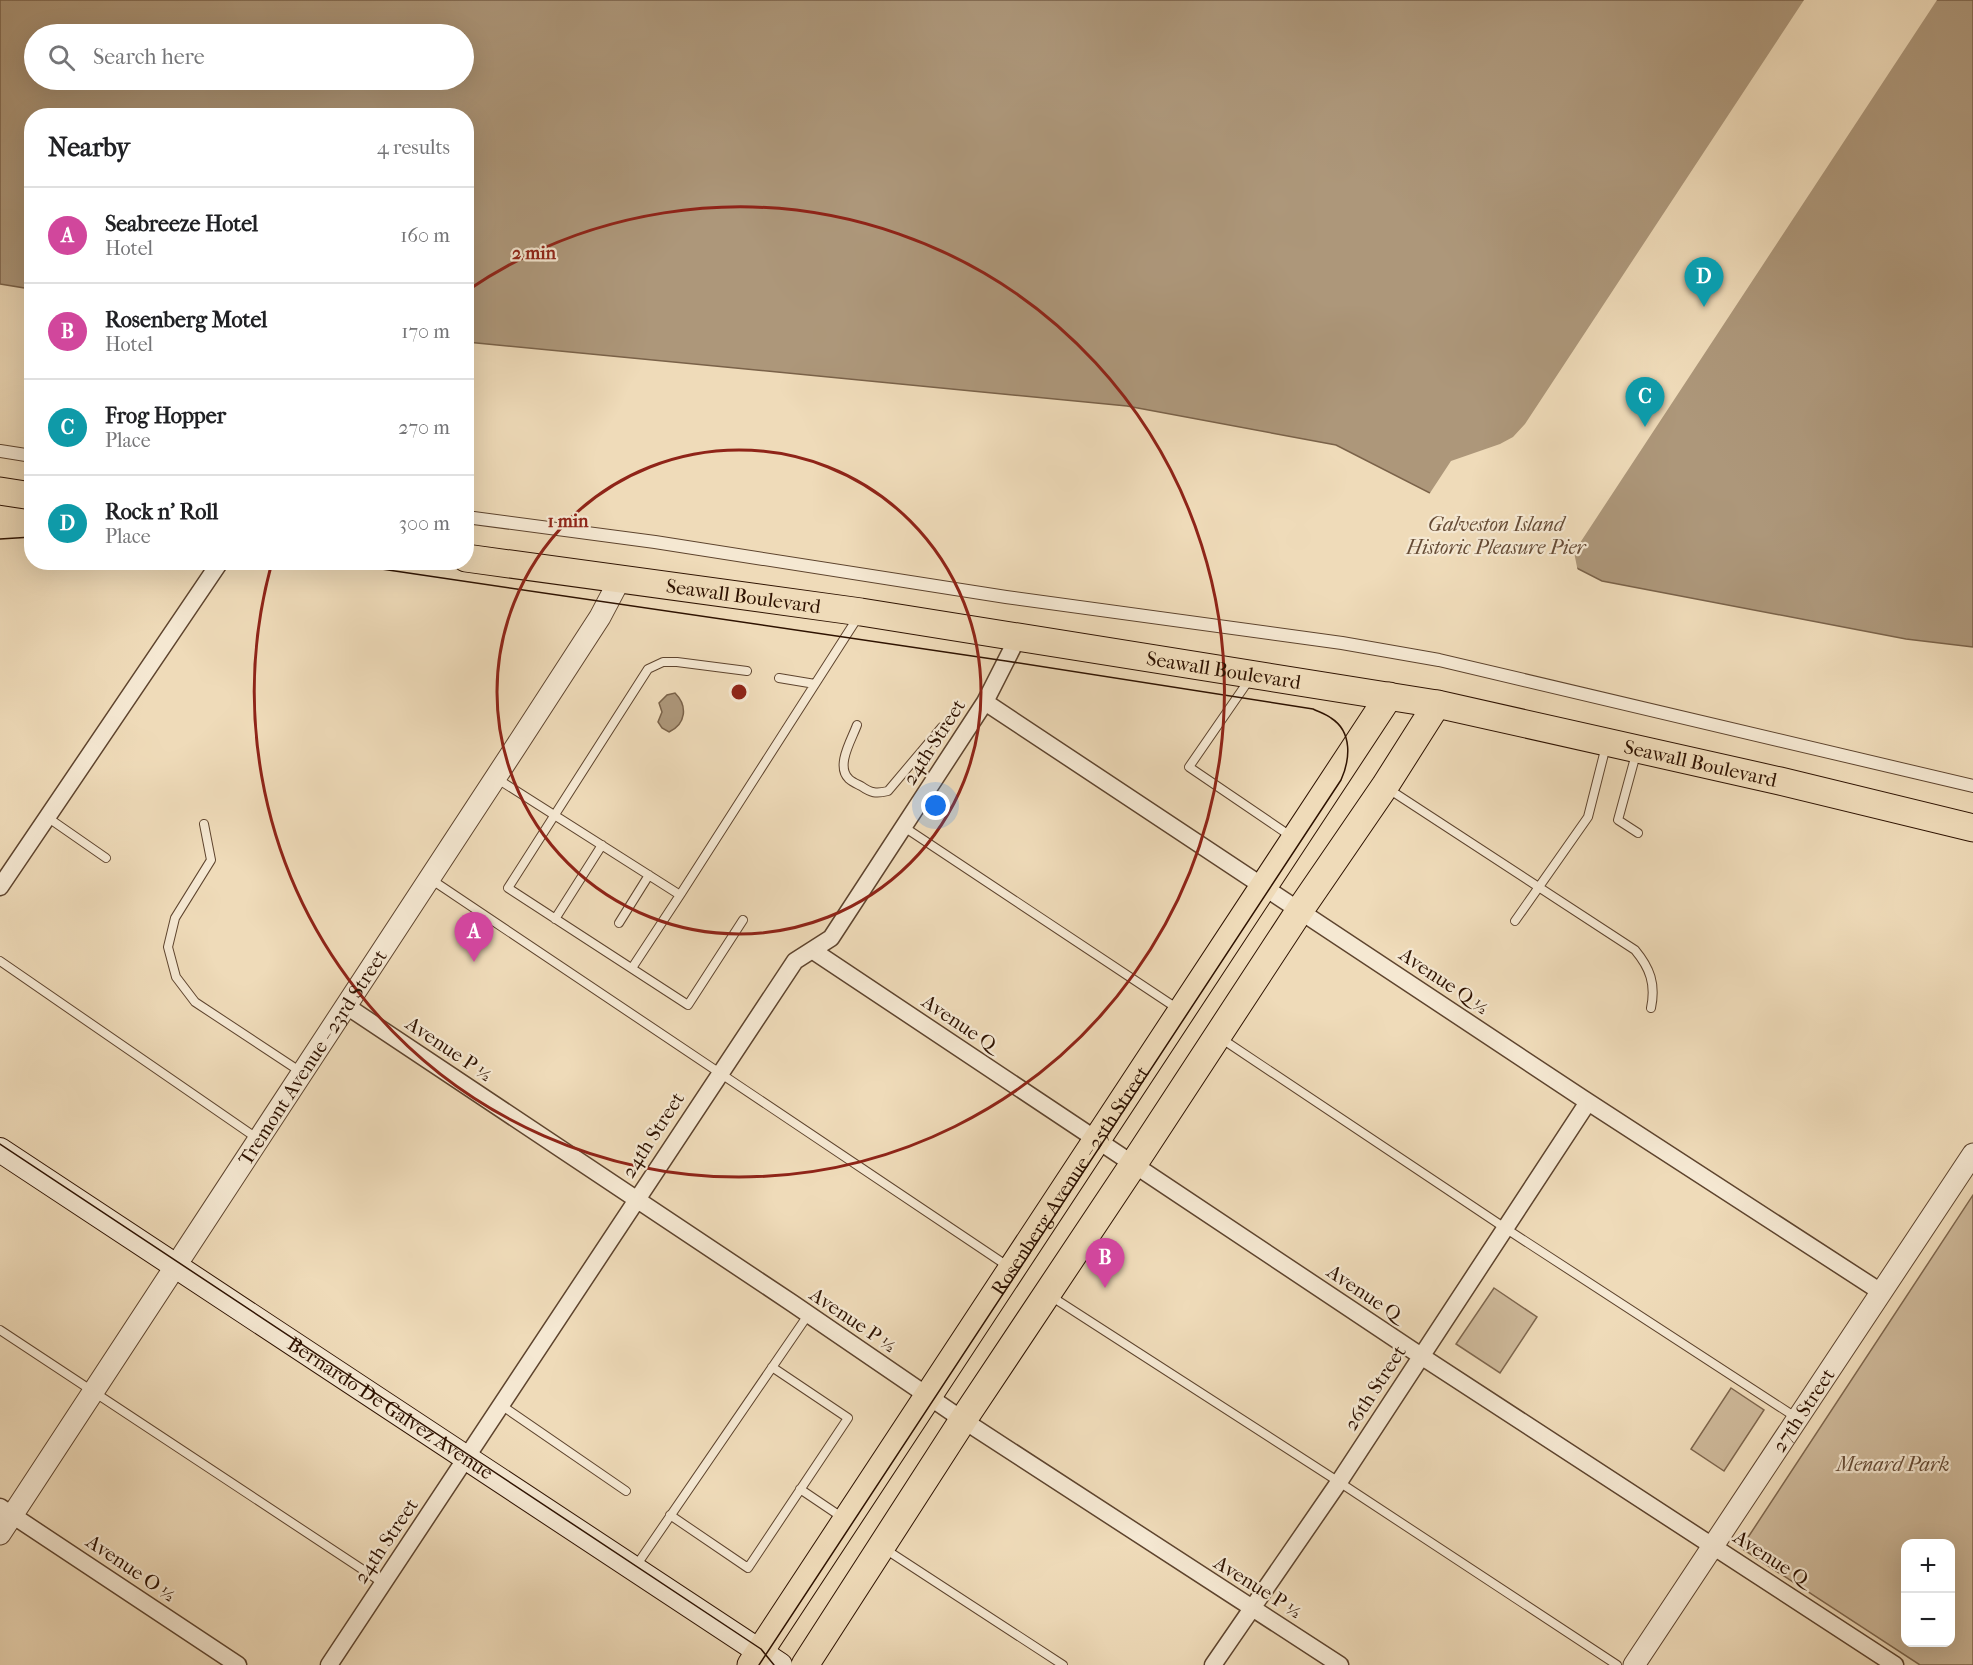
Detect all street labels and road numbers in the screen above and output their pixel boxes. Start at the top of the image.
street label: Seawall Boulevard [665,574,823,618]
street label: Seawall Boulevard [1145,646,1304,694]
street label: 24th Street [898,695,970,789]
street label: Seawall Boulevard [1622,735,1780,792]
street label: Avenue Q ½ [1394,942,1493,1019]
street label: Tremont Avenue - 23rd Street [233,945,391,1169]
street label: Avenue Q [917,989,1006,1060]
street label: Avenue P ½ [401,1011,497,1086]
street label: Rosenberg Avenue - 25th Street [986,1062,1154,1300]
street label: 24th Street [617,1088,689,1182]
street label: Avenue Q [1322,1259,1411,1330]
street label: Avenue P ½ [805,1282,901,1357]
street label: Bernardo De Galvez Avenue [284,1332,498,1484]
street label: 26th Street [1339,1341,1411,1435]
street label: 27th Street [1767,1364,1839,1456]
street label: 24th Street [349,1494,423,1588]
street label: Avenue Q [1729,1525,1818,1594]
street label: Avenue O ½ [81,1529,180,1606]
street label: Avenue P ½ [1209,1551,1306,1623]

